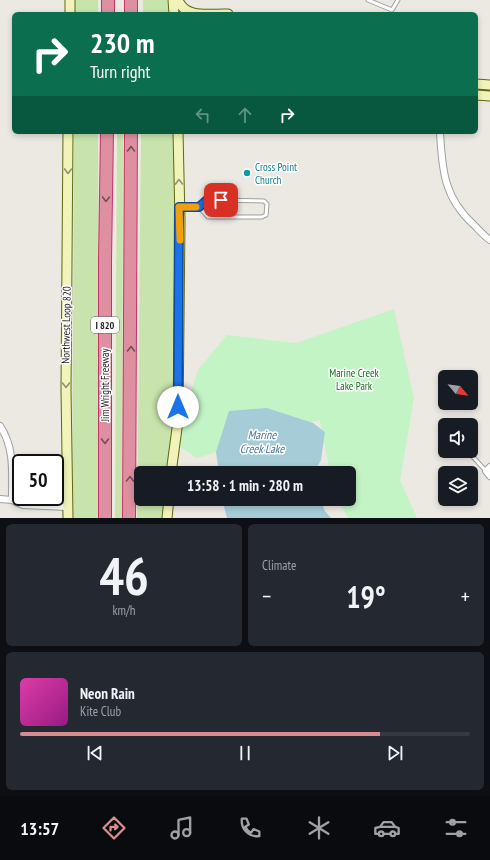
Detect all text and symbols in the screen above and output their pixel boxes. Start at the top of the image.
text: 230 m [90,24,154,61]
icon: right [24,28,76,80]
text: Turn right [90,60,150,83]
icon: left [192,104,214,126]
icon: ahead [234,104,256,126]
icon: right [276,104,298,126]
one-way arrow [127,146,135,152]
place label: Cross Point Church [255,160,297,187]
one-way arrow [64,168,72,174]
marker: Cross Point Church [242,168,252,178]
one-way arrow [175,179,183,185]
pin [204,183,238,217]
icon: arrive [210,189,232,211]
one-way arrow [102,196,110,202]
street label: Northwest Loop 820 [58,286,74,364]
road number: I 820 [91,317,119,333]
one-way arrow [127,346,135,352]
street label: Jim Wright Freeway [98,348,112,423]
park label: Marine Creek Lake Park [329,366,380,393]
north arrow [438,370,478,410]
map controls [438,370,478,506]
one-way arrow [62,382,70,388]
position arrow [157,386,199,428]
button: sound [438,418,478,458]
water label: Marine Creek Lake [240,427,285,456]
one-way arrow [101,438,109,444]
speed limit sign: 50 [12,454,64,506]
button: layers [438,466,478,506]
one-way arrow [125,476,134,482]
text: 13:58 · 1 min · 280 m [187,476,303,495]
text: 46 [99,542,149,609]
text: Climate [262,557,296,574]
text: 19° [346,577,386,616]
text: − [262,582,271,610]
text: + [461,582,470,610]
text: km/h [112,602,136,619]
text: Neon Rain [80,684,135,703]
text: Kite Club [80,703,121,720]
icon: previous [84,742,106,764]
icon: pause [234,742,256,764]
icon: next [384,742,406,764]
icon: directions [100,814,128,842]
icon: music [168,814,196,842]
icon: phone [236,814,264,842]
icon: climate [305,814,333,842]
icon: car [373,814,401,842]
icon: filters [442,814,470,842]
text: 13:57 [20,817,59,840]

